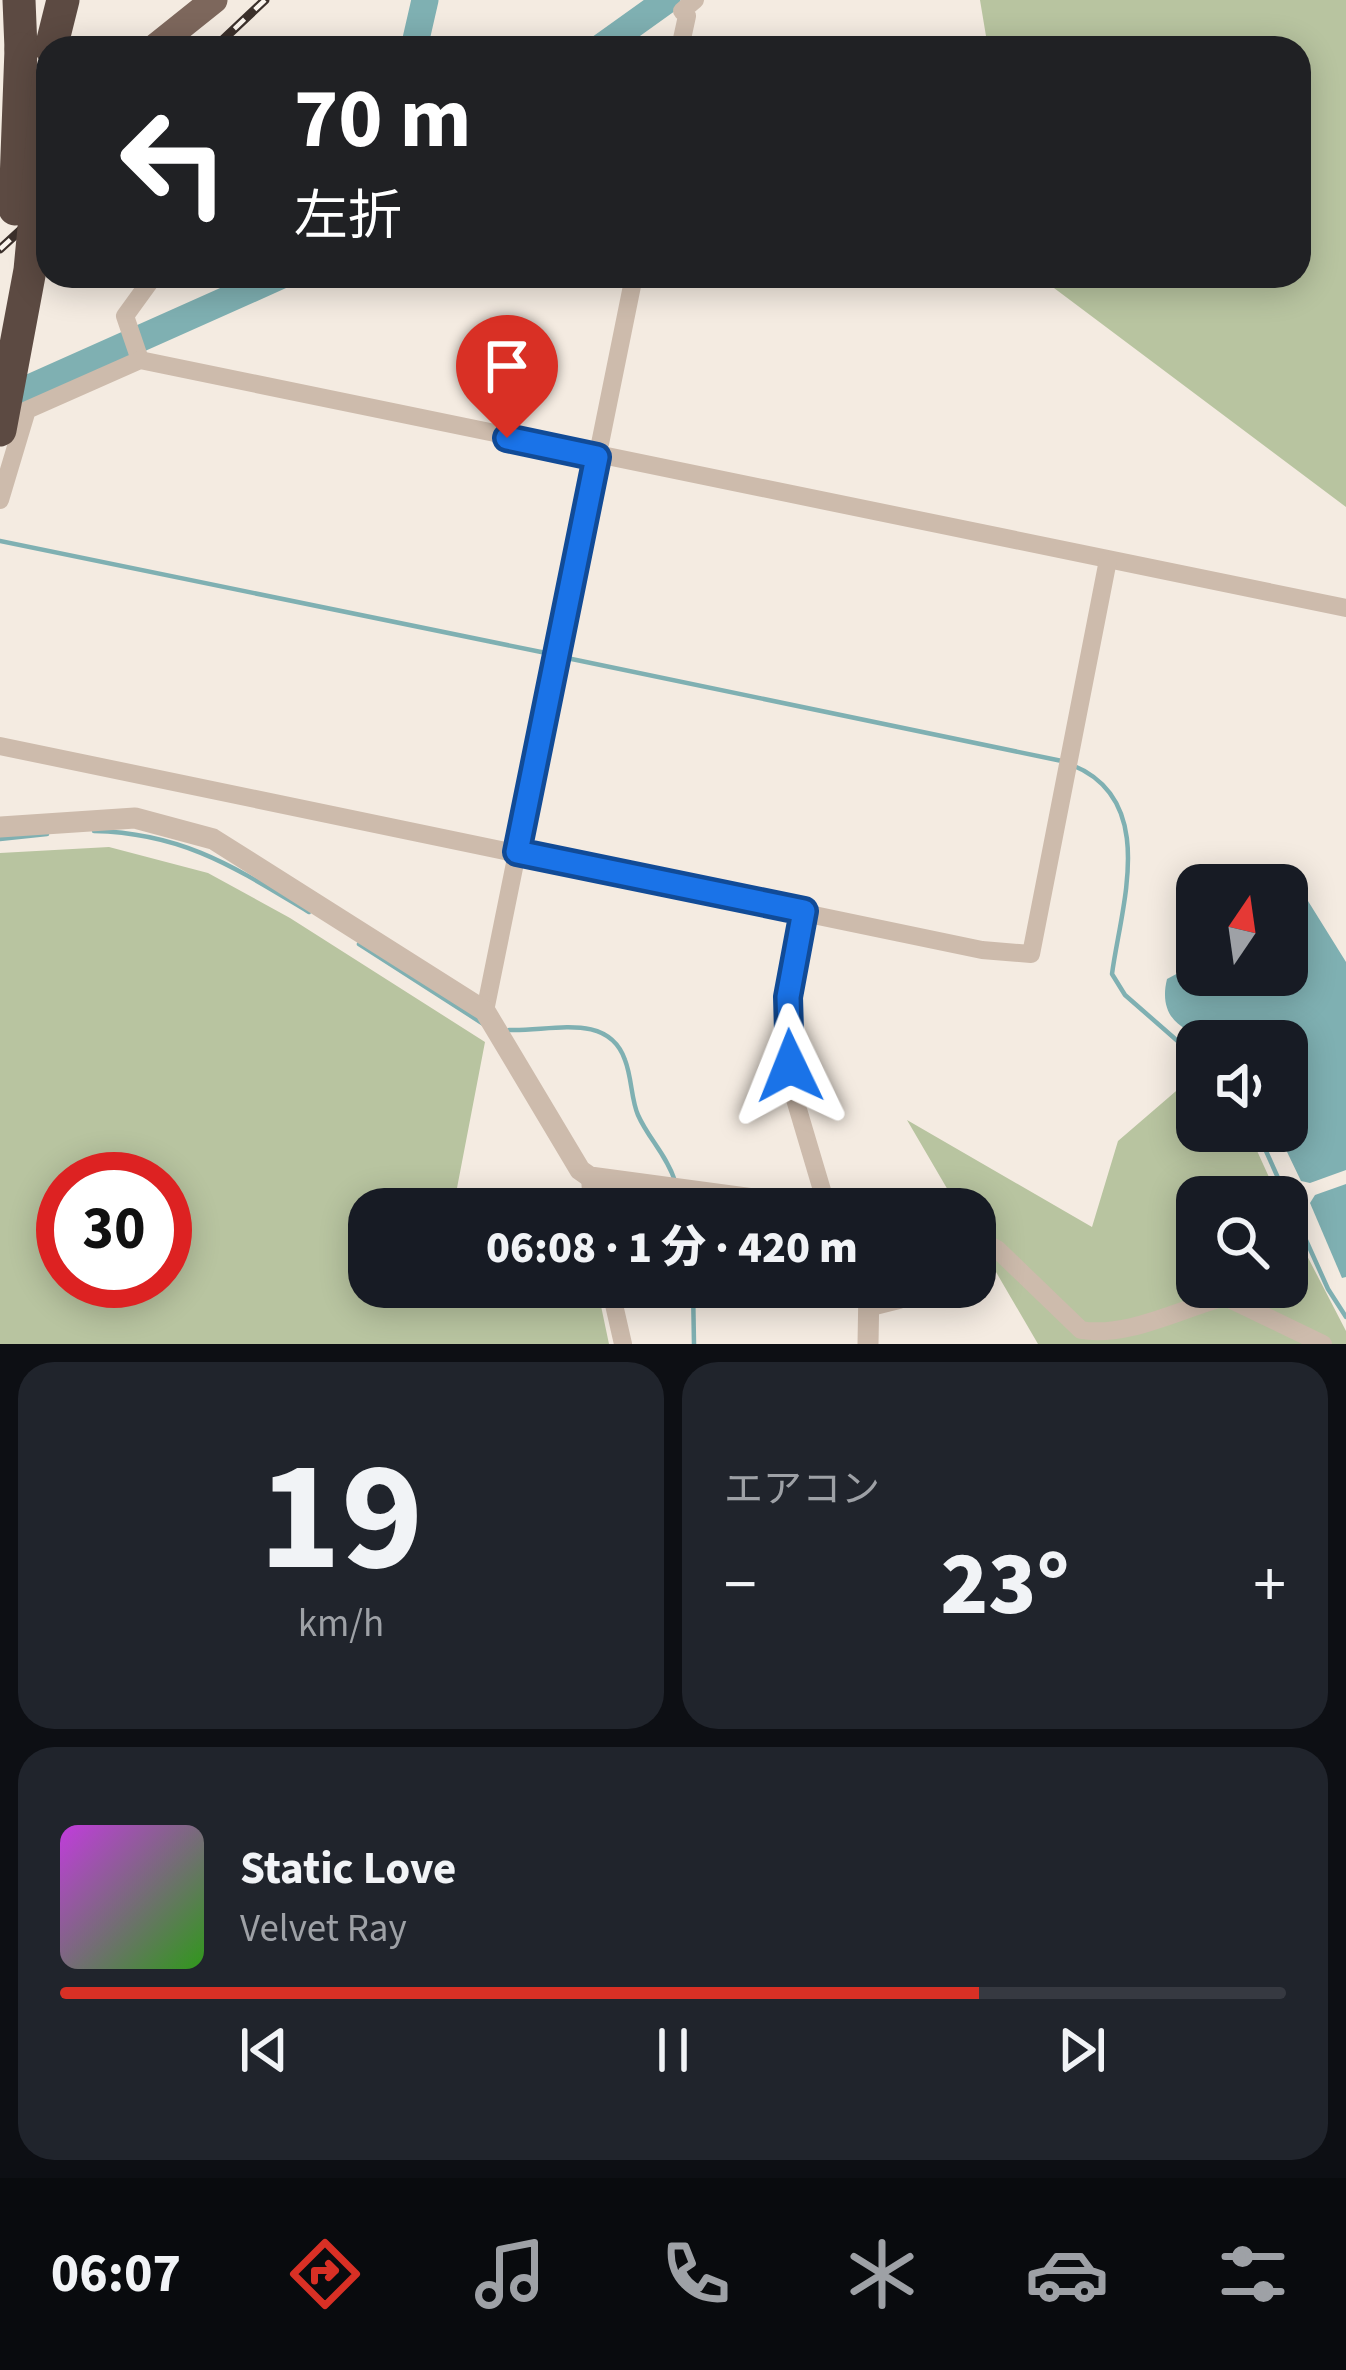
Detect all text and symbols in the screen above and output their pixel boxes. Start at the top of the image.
text: 70 m [294,60,472,180]
icon: left [96,84,252,240]
text: 左折 [294,179,402,256]
pin [456,315,558,438]
icon: arrive [474,333,540,399]
north arrow [1176,864,1308,996]
map controls [1176,864,1308,1308]
position arrow [727,1003,853,1129]
button: sound [1176,1020,1308,1152]
speed limit sign: 30 [36,1152,192,1308]
button: search [1176,1176,1308,1308]
text: 06:08 · 1 分 · 420 m [486,1216,858,1280]
text: 19 [259,1407,423,1629]
text: エアコン [724,1462,880,1518]
text: 23° [940,1521,1070,1649]
text: − [724,1538,757,1632]
text: + [1253,1538,1286,1632]
text: km/h [298,1596,384,1652]
text: Static Love [240,1837,456,1901]
text: Velvet Ray [240,1901,407,1957]
icon: previous [231,2017,297,2083]
icon: pause [640,2017,706,2083]
icon: next [1049,2017,1115,2083]
icon: directions [283,2232,367,2316]
icon: music [468,2232,552,2316]
icon: phone [654,2232,738,2316]
icon: climate [840,2232,924,2316]
icon: car [1025,2232,1109,2316]
icon: filters [1211,2232,1295,2316]
text: 06:07 [51,2236,181,2313]

